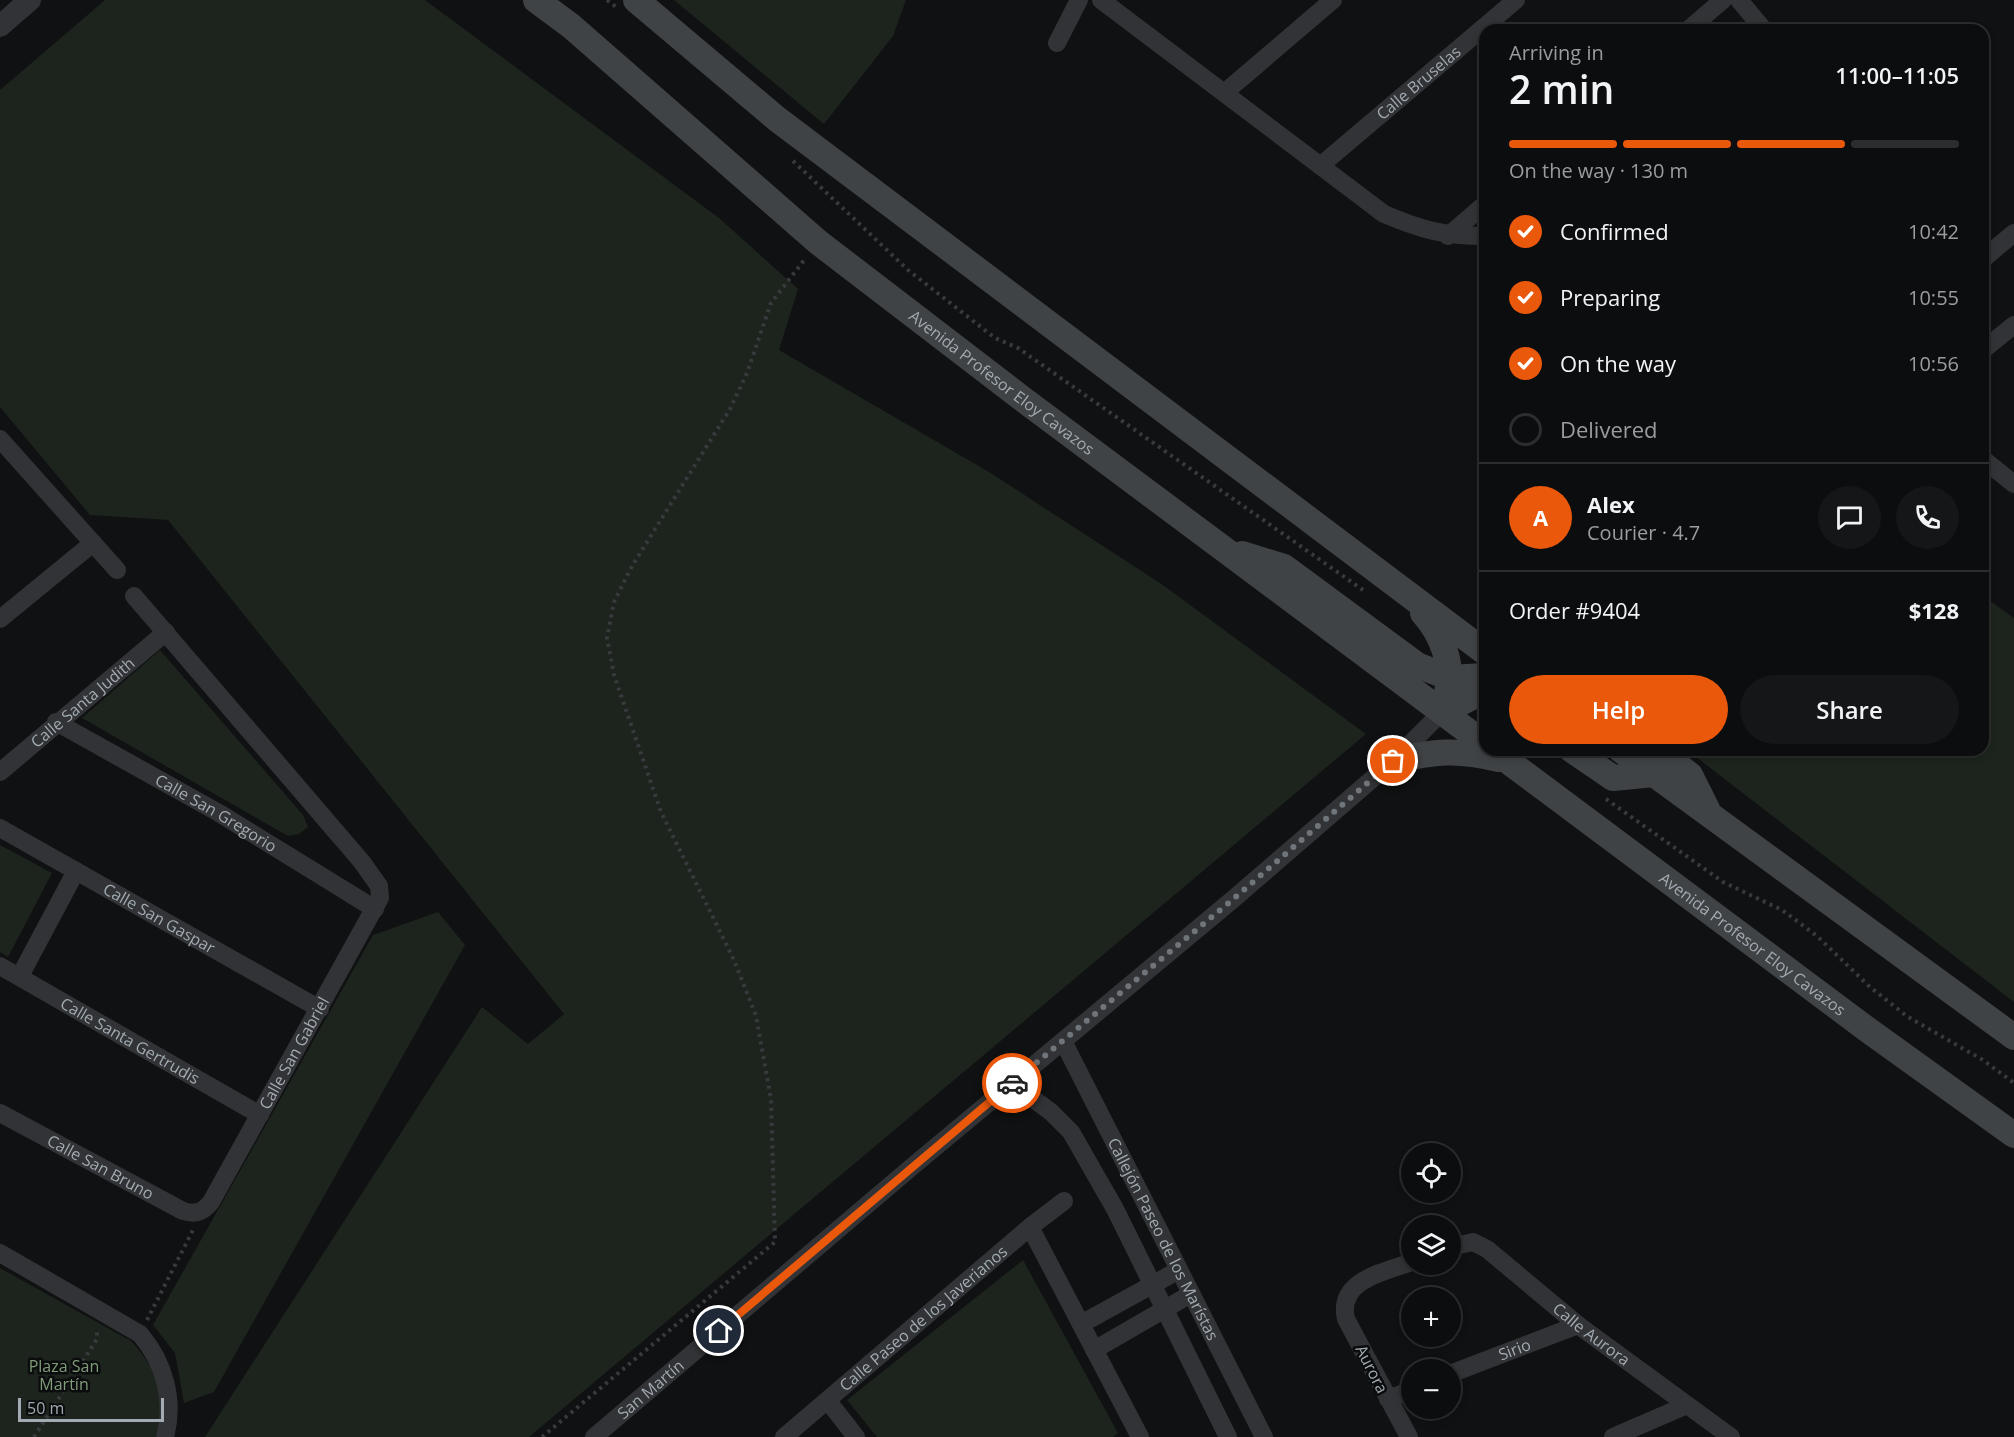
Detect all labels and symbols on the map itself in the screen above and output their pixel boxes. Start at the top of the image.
street label: Calle Bruselas [1372,41,1465,125]
street label: Avenida Profesor Eloy Cavazos [905,305,1099,460]
street label: Calle Santa Judith [26,652,139,753]
pin [1367,735,1418,786]
street label: Calle San Gregorio [151,769,281,857]
street label: Avenida Profesor Eloy Cavazos [1655,867,1850,1021]
street label: Calle San Gaspar [99,878,220,959]
street label: Calle Santa Gertrudis [57,992,204,1089]
street label: Calle San Gabriel [254,993,334,1113]
courier [982,1053,1042,1113]
street label: Calle San Bruno [43,1129,158,1204]
street label: Callejón Paseo de los Marístas [1103,1134,1224,1344]
street label: Calle Paseo de los Javerianos [835,1240,1012,1396]
street label: Calle Aurora [1548,1298,1635,1371]
pin [693,1305,744,1356]
street label: Sirio [1495,1333,1534,1366]
street label: Aurora [1351,1341,1393,1397]
street label: San Martín [612,1354,688,1424]
park label: Plaza San Martín [29,1355,99,1395]
scale bar [18,1395,164,1422]

